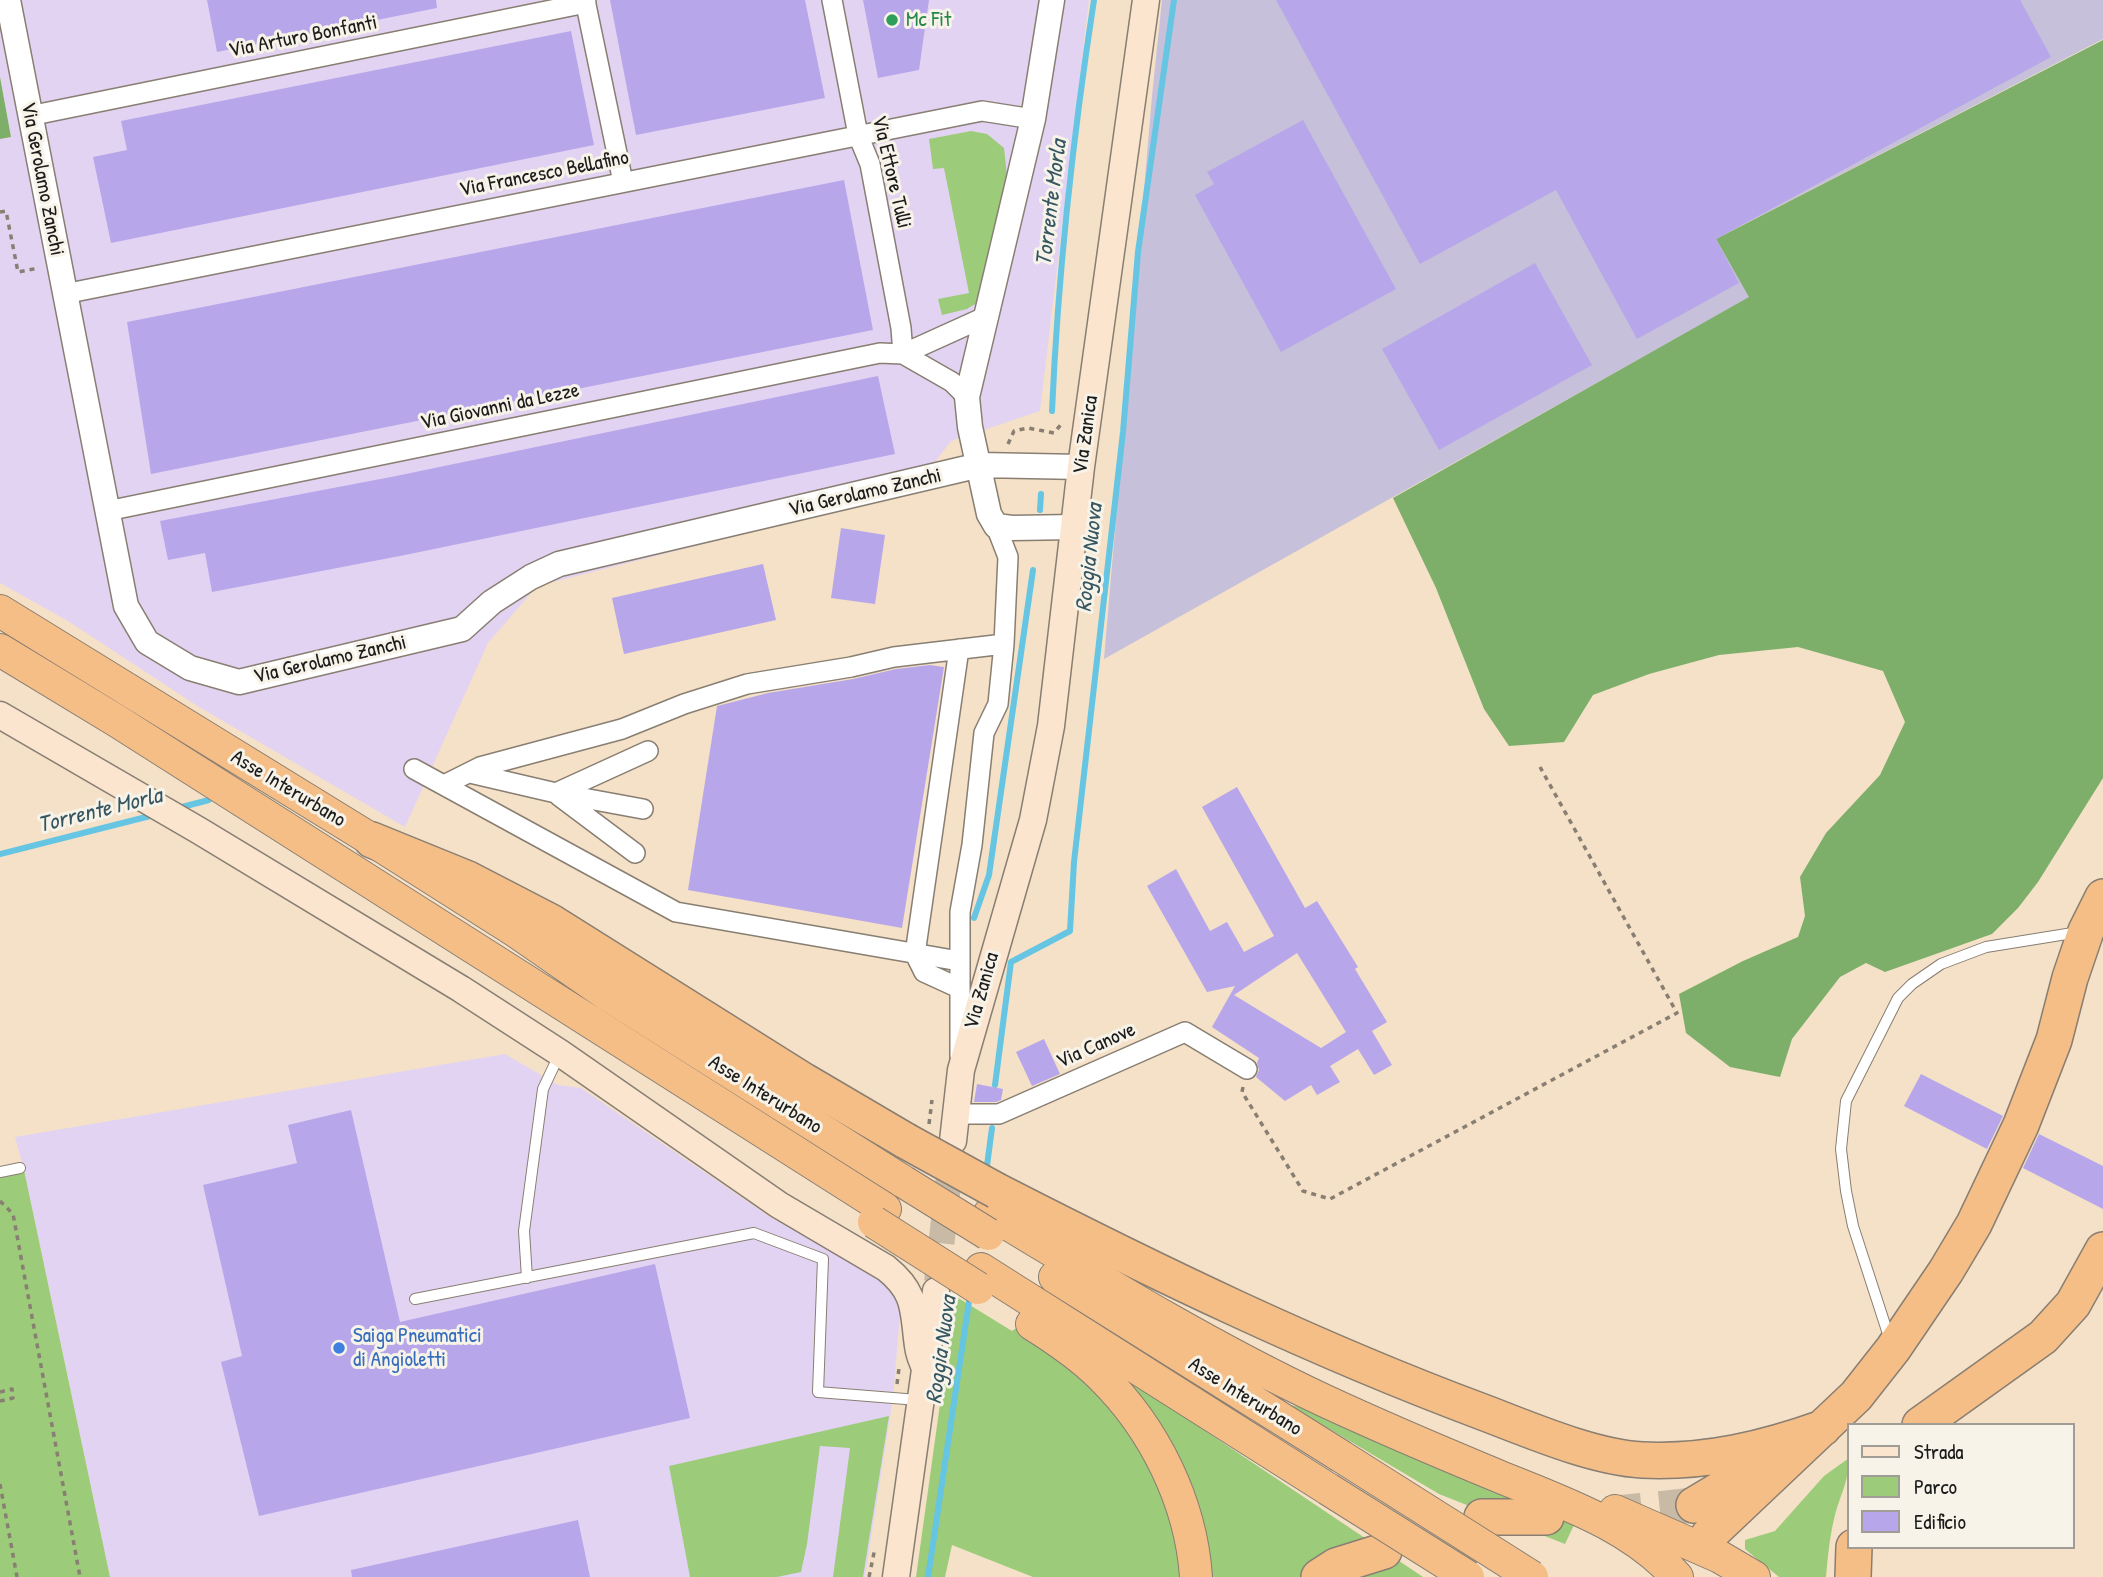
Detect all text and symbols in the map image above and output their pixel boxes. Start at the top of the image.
place label: Mc Fit [906,7,951,33]
street label: Via Arturo Bonfanti [227,10,379,64]
marker: Mc Fit [884,12,900,28]
street label: Via Gerolamo Zanchi [15,100,69,258]
street label: Via Ettore Tulli [866,113,916,231]
water label: Torrente Morla [1031,138,1073,268]
street label: Via Francesco Bellafino [457,145,631,203]
street label: Via Giovanni da Lezze [418,378,582,436]
street label: Via Zanica [1068,394,1104,476]
street label: Via Gerolamo Zanchi [786,463,944,523]
water label: Roggia Nuova [1071,503,1109,613]
street label: Via Gerolamo Zanchi [251,630,409,690]
street label: Asse Interurbano [226,745,350,833]
water label: Torrente Morla [35,782,165,840]
street label: Via Zanica [959,950,1005,1032]
street label: Via Canove [1052,1017,1140,1075]
street label: Asse Interurbano [704,1050,826,1140]
water label: Roggia Nuova [921,1294,963,1406]
place label: Saiga Pneumatici di Angioletti [353,1323,482,1373]
marker: Saiga Pneumatici di Angioletti [331,1340,347,1356]
street label: Asse Interurbano [1184,1352,1306,1442]
legend [1848,1423,2075,1549]
text: Strada [1914,1437,1964,1466]
text: Parco [1914,1472,1957,1501]
text: Edificio [1914,1507,1966,1536]

